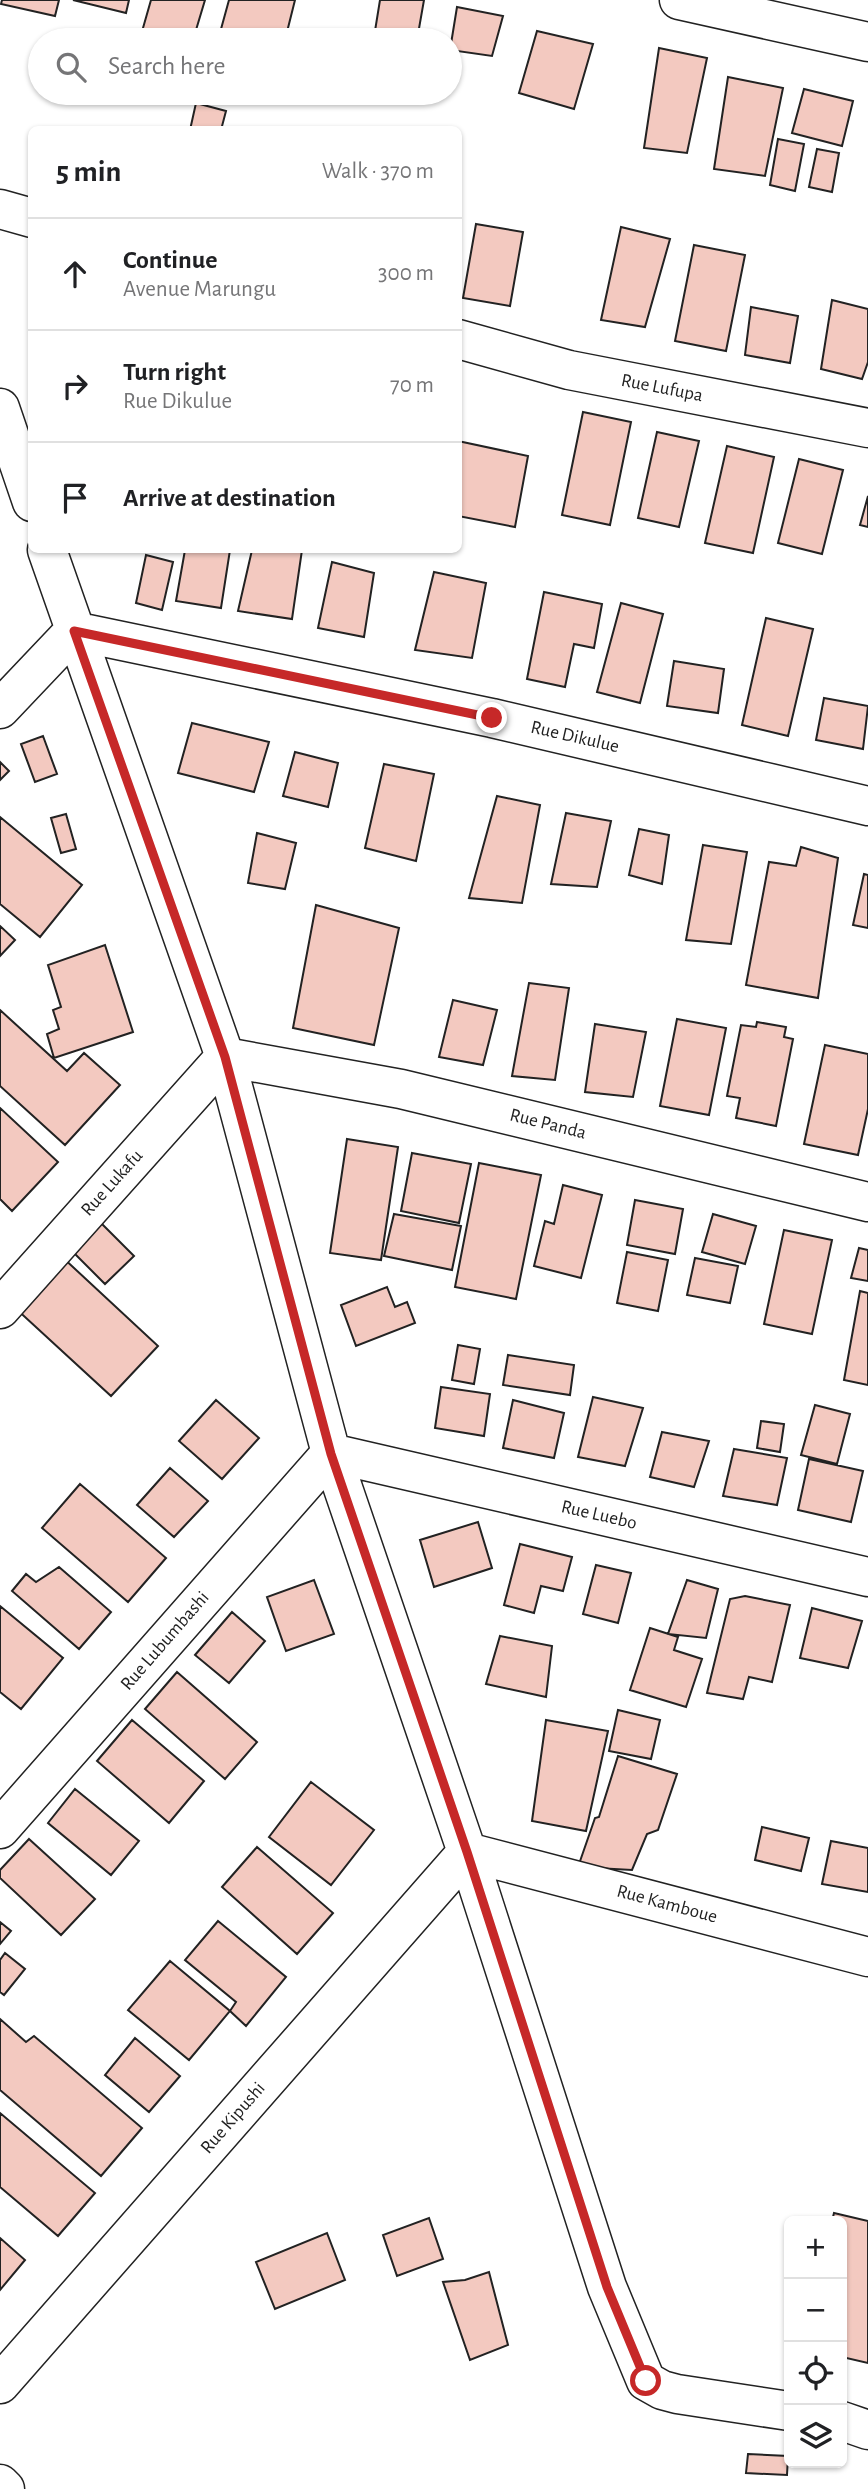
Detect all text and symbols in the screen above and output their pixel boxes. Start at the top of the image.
search box [28,28,462,105]
icon: search [52,48,90,86]
text: Search here [108,53,226,79]
text: 5 min [56,157,121,187]
text: Walk · 370 m [322,160,434,183]
text: Continue [123,247,218,273]
icon: ahead [56,255,94,293]
text: 300 m [378,262,434,285]
text: Avenue Marungu [123,278,276,301]
text: Turn right [123,359,226,385]
icon: right [56,367,94,405]
street label: Rue Lufupa [619,371,705,405]
text: 70 m [390,374,434,397]
text: Rue Dikulue [123,390,232,413]
icon: arrive [56,479,94,517]
text: Arrive at destination [123,485,336,511]
route end [476,702,507,733]
street label: Rue Dikulue [529,718,621,756]
street label: Rue Panda [508,1105,588,1143]
street label: Rue Lukafu [78,1146,147,1220]
street label: Rue Luebo [559,1497,639,1533]
street label: Rue Lubumbashi [117,1588,213,1694]
street label: Rue Kamboue [615,1881,719,1927]
street label: Rue Kipushi [197,2079,269,2157]
map controls [784,2216,847,2468]
button: + [784,2216,847,2279]
button: − [784,2279,847,2342]
button: locate [784,2342,847,2405]
route start [630,2365,661,2396]
button: layers [784,2405,847,2468]

